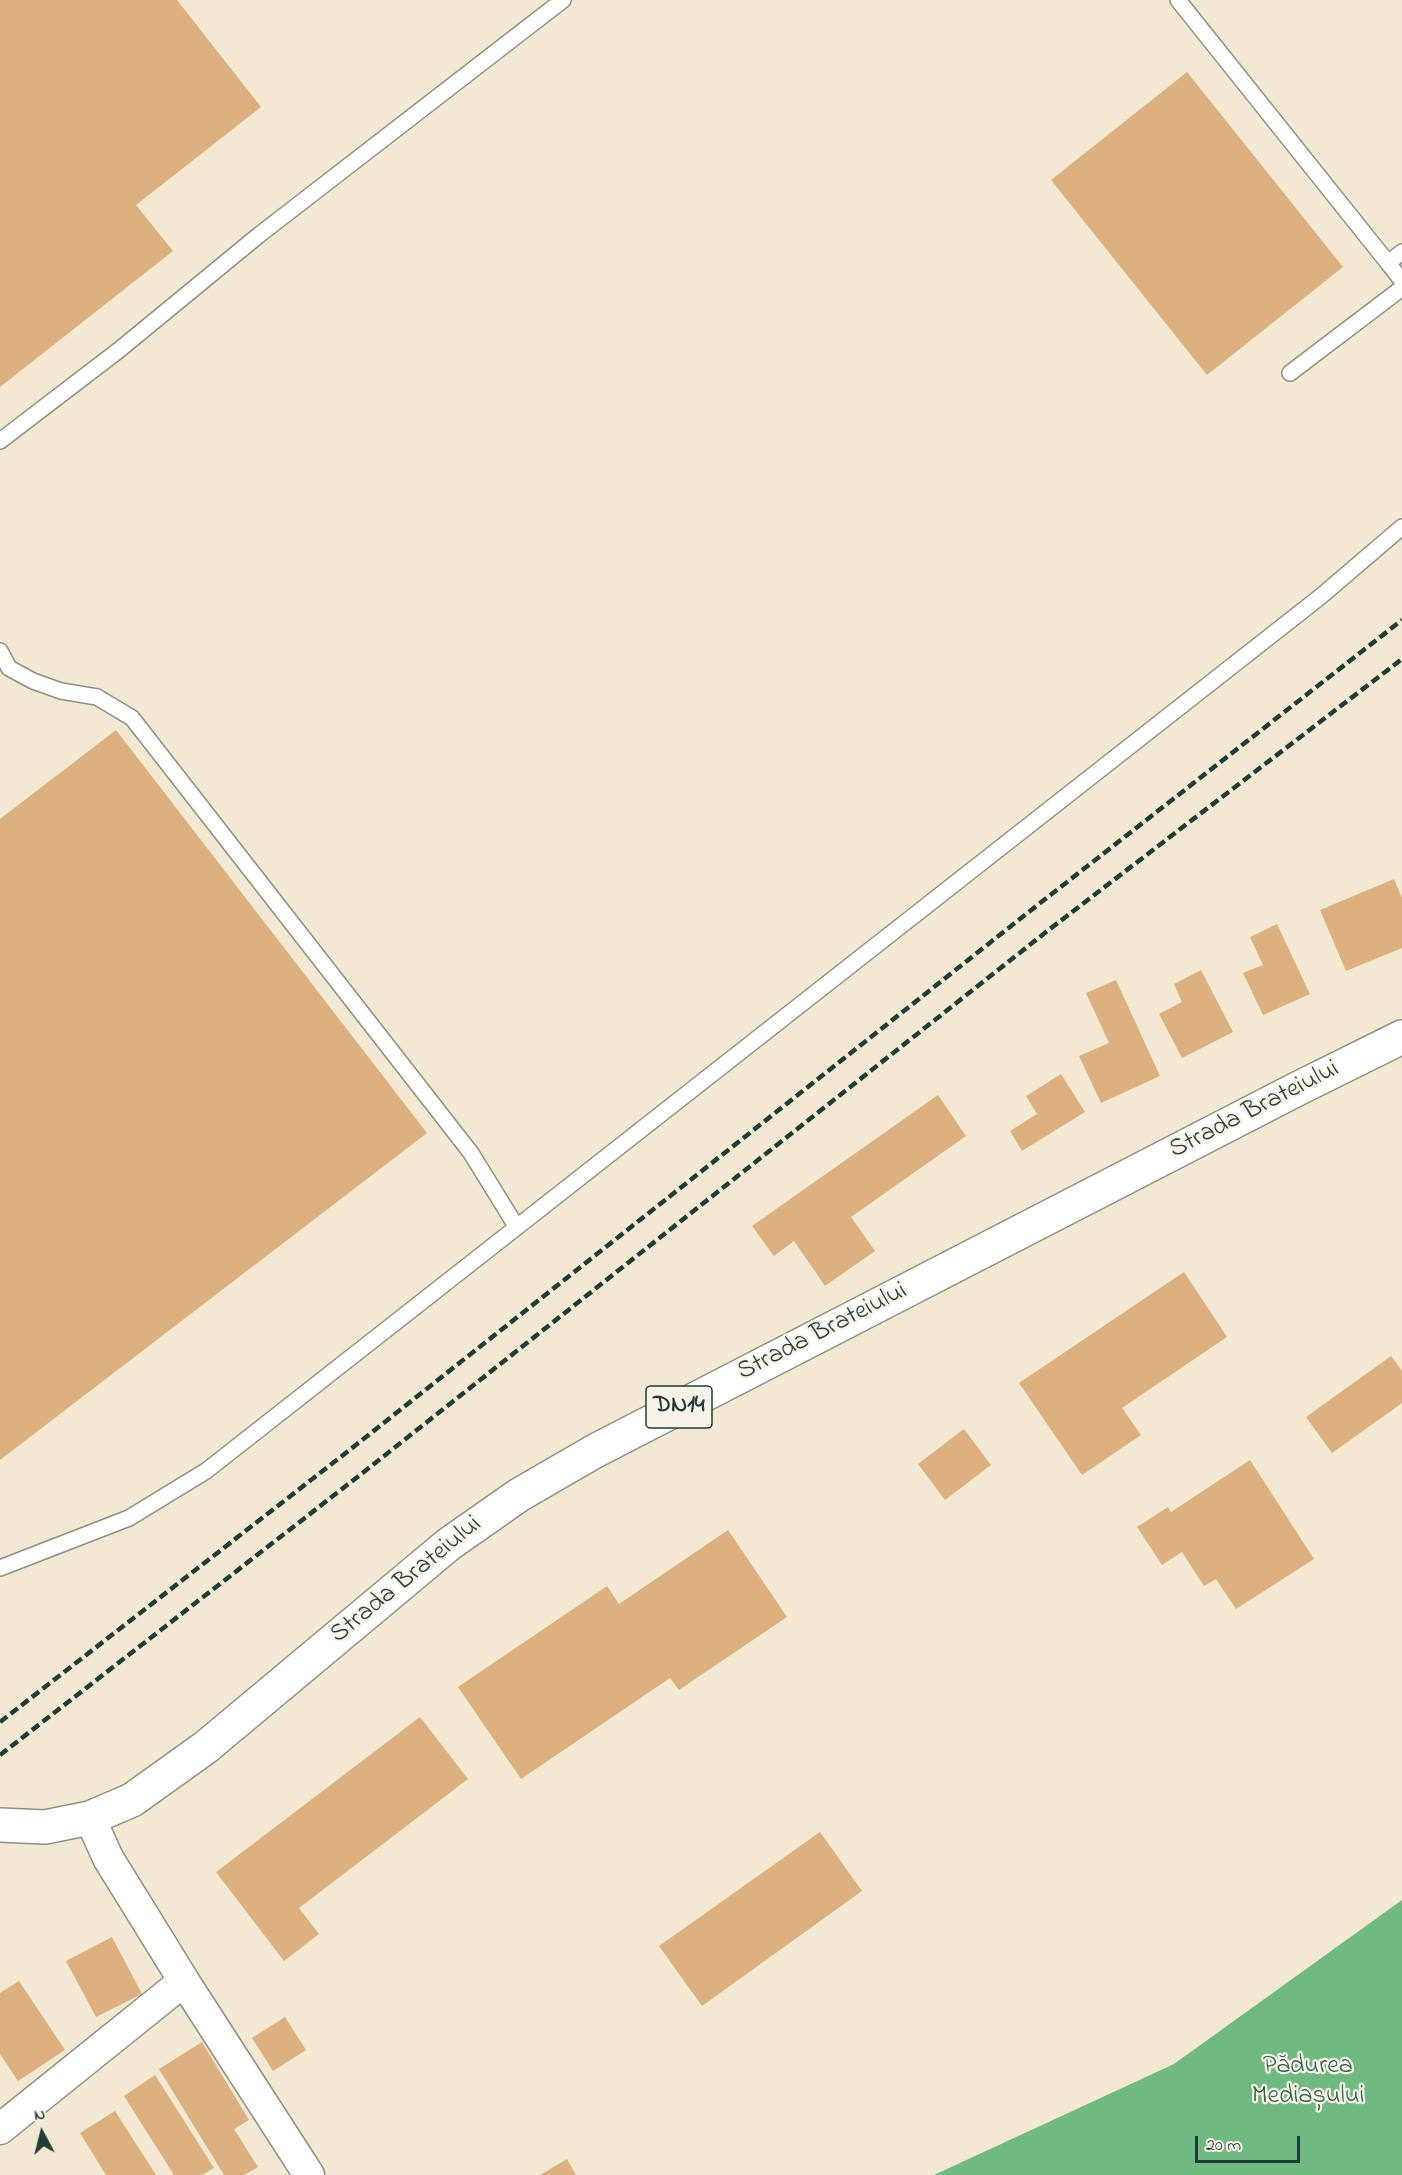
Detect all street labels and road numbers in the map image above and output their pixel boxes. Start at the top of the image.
street label: Strada Brateiului [1165,1055,1345,1167]
street label: Strada Brateiului [733,1277,913,1389]
road number: DN14 [646,1386,712,1428]
street label: Strada Brateiului [325,1510,489,1652]

